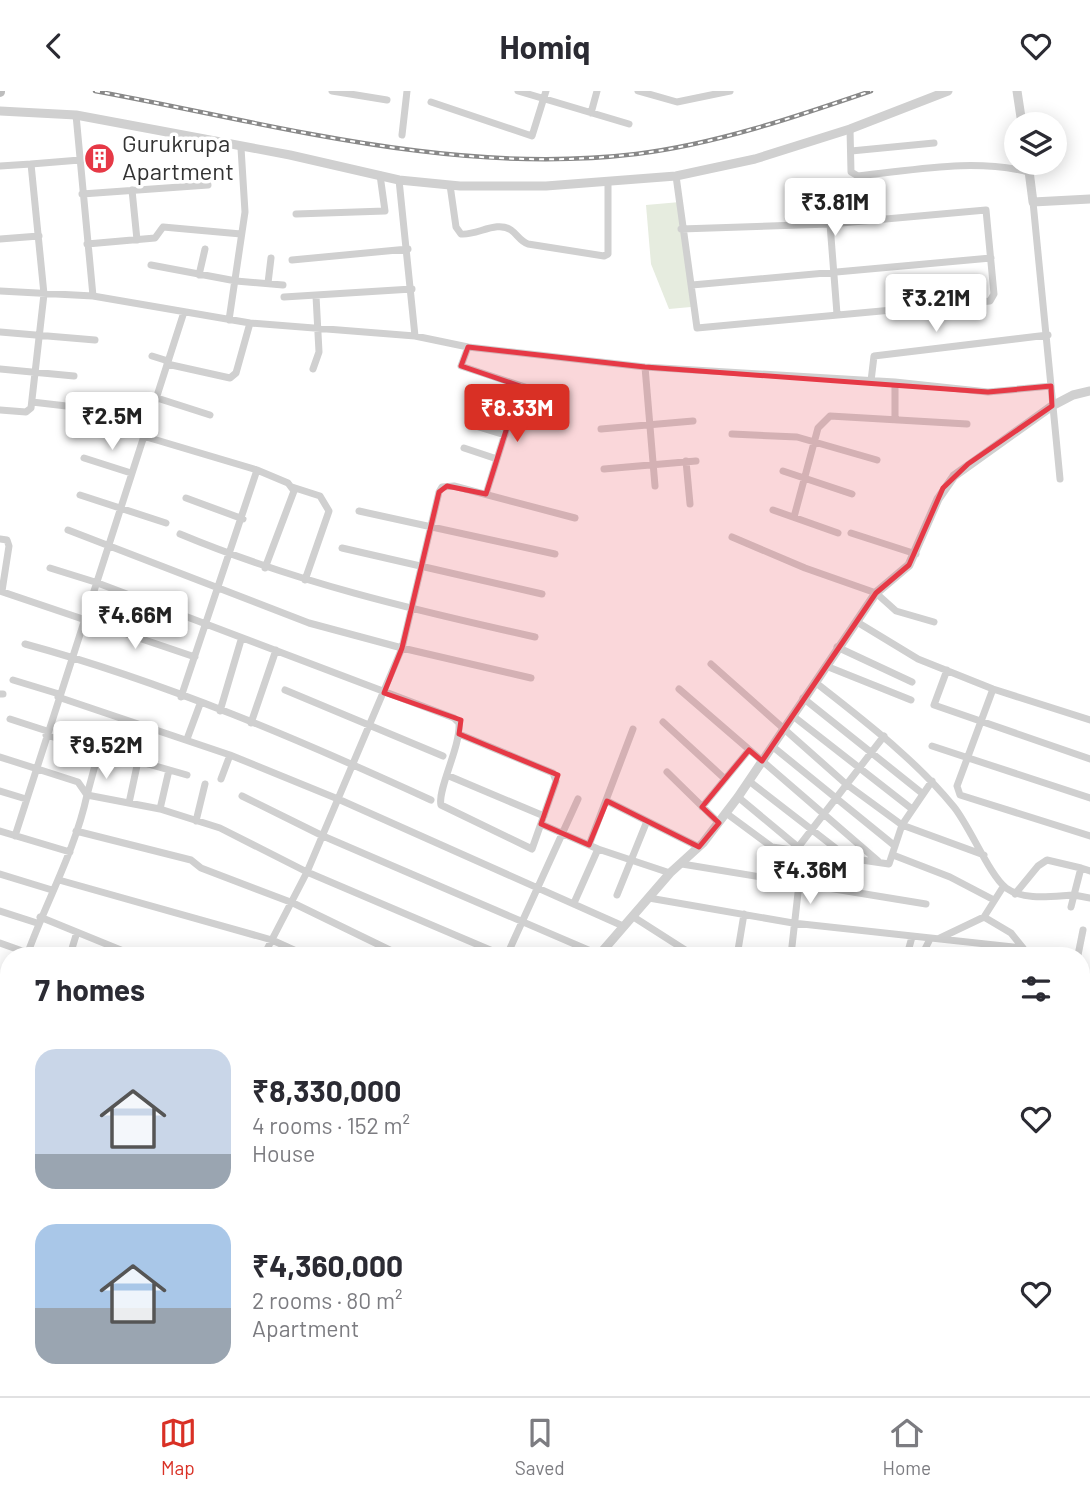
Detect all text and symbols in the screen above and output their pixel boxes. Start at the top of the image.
icon: back [35,27,73,65]
text: Homiq [500,27,590,65]
icon: heart [1017,27,1055,65]
map controls [1004,112,1067,175]
button: layers [1004,112,1067,175]
place label: Gurukrupa Apartment [122,128,234,185]
building icon: Gurukrupa Apartment [82,141,116,175]
pin: ₹3.81M [778,179,892,238]
text: ₹3.81M [801,187,869,215]
pin: ₹3.21M [879,275,993,334]
text: ₹3.21M [901,283,971,311]
pin: ₹8.33M [460,385,574,444]
pin: ₹2.5M [63,393,161,452]
text: ₹8.33M [480,393,554,421]
text: ₹2.5M [81,401,143,429]
pin: ₹4.66M [78,591,192,651]
text: ₹4.66M [98,600,172,628]
pin: ₹9.52M [49,721,163,781]
text: ₹9.52M [69,730,143,758]
pin: ₹4.36M [753,847,867,906]
text: ₹4.36M [773,855,847,883]
icon: filters [1017,970,1055,1008]
text: 7 homes [35,971,145,1007]
text: ₹8,330,000 [252,1072,401,1108]
icon: home [91,1077,175,1161]
icon: heart [1017,1100,1055,1138]
text: 4 rooms · 152 m² [252,1111,410,1139]
text: House [252,1139,315,1167]
text: ₹4,360,000 [252,1247,403,1283]
icon: home [91,1252,175,1336]
icon: heart [1017,1275,1055,1313]
text: 2 rooms · 80 m² [252,1286,402,1314]
text: Apartment [252,1314,359,1342]
tab: Map [159,1414,197,1479]
tab: Saved [515,1414,565,1479]
tab: Home [883,1414,931,1479]

